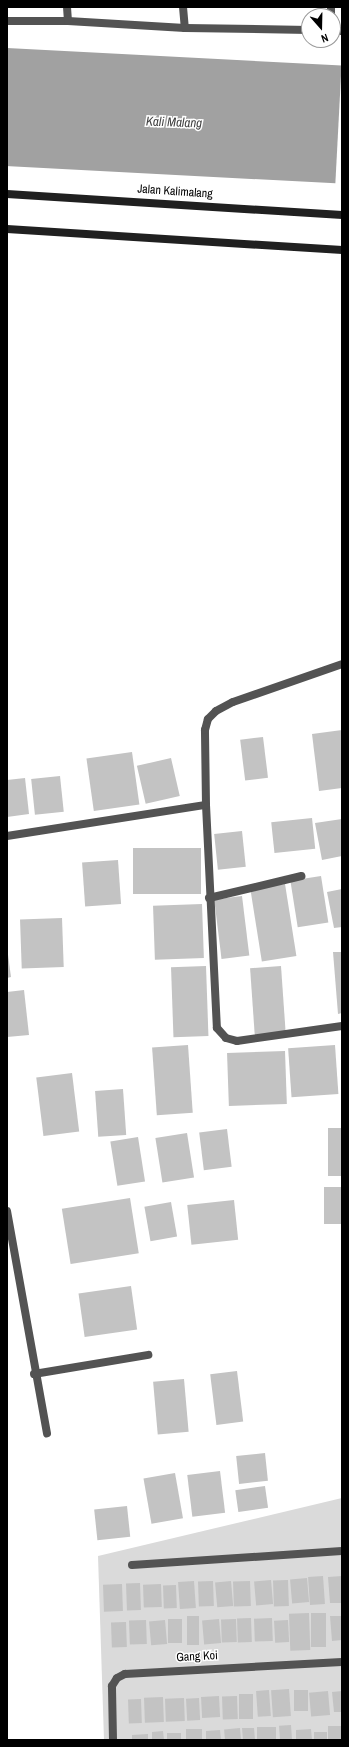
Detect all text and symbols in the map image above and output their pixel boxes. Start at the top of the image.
north arrow [301,8,341,48]
text: N [319,31,330,46]
water label: Kali Malang [146,114,202,132]
street label: Jalan Kalimalang [137,182,213,202]
street label: Gang Koi [176,1649,218,1665]

